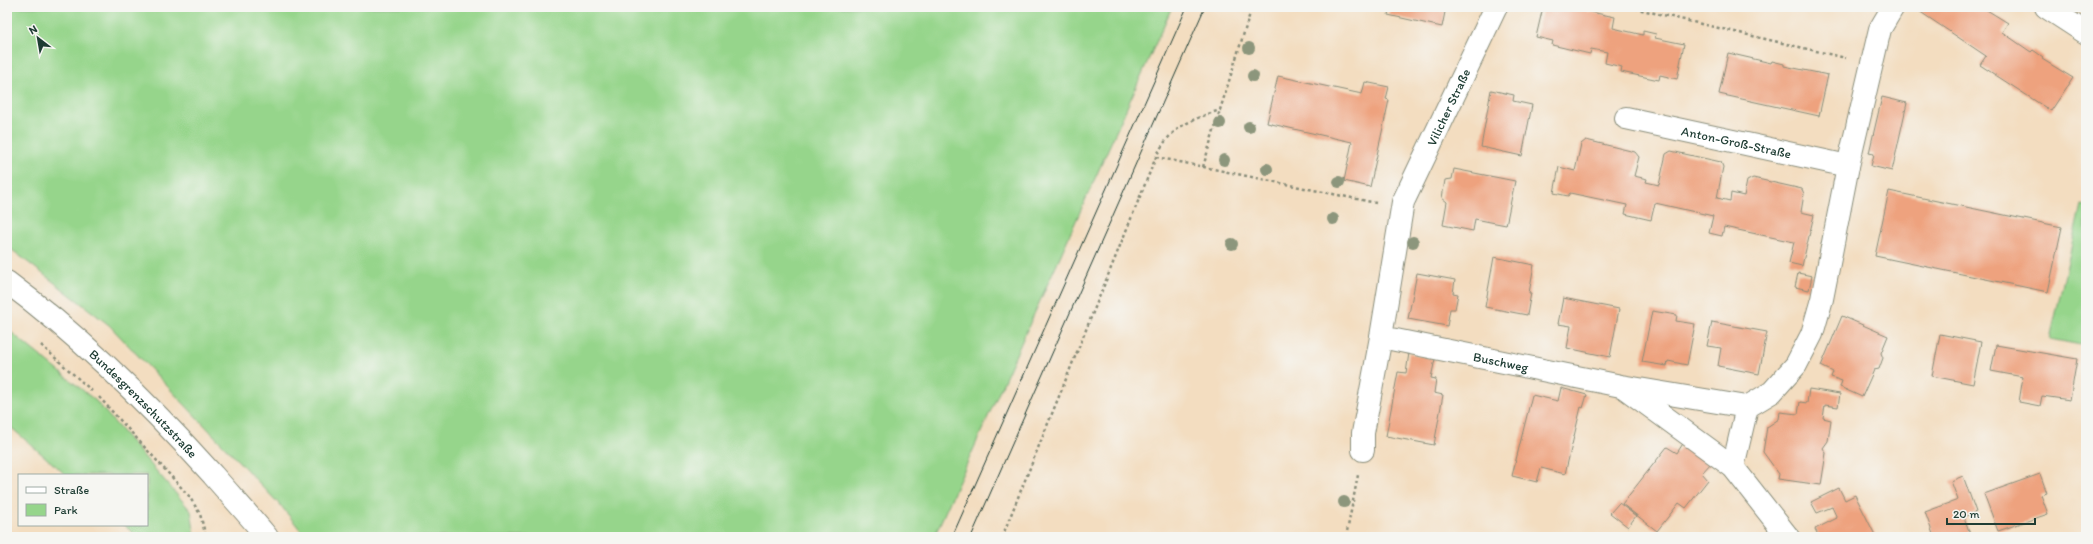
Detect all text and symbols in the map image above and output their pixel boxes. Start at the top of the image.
north arrow [18,18,58,58]
text: N [27,22,40,37]
street label: Vilicher Straße [1424,66,1473,148]
street label: Anton-Groß-Straße [1680,123,1793,161]
street label: Bundesgrenzschutzstraße [87,346,201,461]
street label: Buschweg [1472,349,1530,374]
legend [18,474,148,526]
text: Straße [54,483,89,497]
scale bar [1947,500,2035,526]
text: Park [54,503,78,517]
text: 20 m [1953,507,1980,521]

